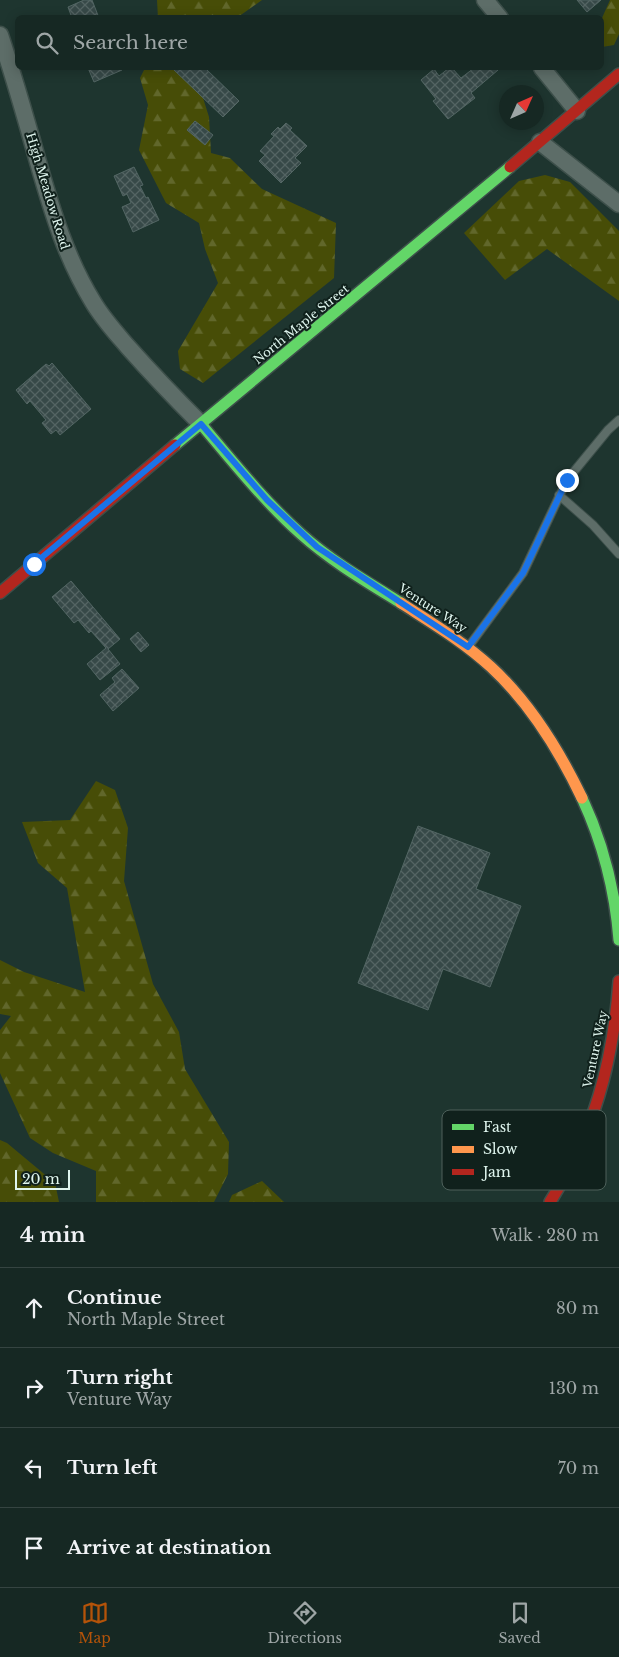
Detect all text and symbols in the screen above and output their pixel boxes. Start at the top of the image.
search box [15,15,604,70]
icon: search [33,29,61,57]
text: Search here [73,31,188,54]
north arrow [499,85,544,130]
street label: High Meadow Road [23,131,73,251]
street label: North Maple Street [250,281,352,367]
route end [556,469,579,492]
route start [23,553,46,576]
street label: Venture Way [395,580,470,636]
street label: Venture Way [579,1009,611,1090]
legend [442,1110,606,1190]
text: Fast [483,1118,512,1136]
text: Slow [483,1140,517,1158]
text: Jam [481,1163,511,1181]
scale bar [15,1167,70,1190]
text: 20 m [22,1170,60,1188]
text: 4 min [20,1222,86,1248]
text: Walk · 280 m [491,1225,599,1245]
text: Continue [67,1286,162,1309]
icon: ahead [20,1294,48,1322]
text: 80 m [556,1298,599,1318]
text: North Maple Street [67,1309,225,1329]
text: Turn right [67,1366,173,1389]
icon: right [20,1374,48,1402]
text: 130 m [549,1378,599,1398]
text: Venture Way [67,1389,172,1409]
icon: left [20,1454,48,1482]
text: Turn left [67,1456,158,1479]
text: 70 m [558,1458,599,1478]
icon: arrive [20,1534,48,1562]
text: Arrive at destination [67,1536,271,1559]
tab: Map [78,1599,111,1647]
tab: Directions [267,1599,342,1647]
tab: Saved [498,1599,541,1647]

